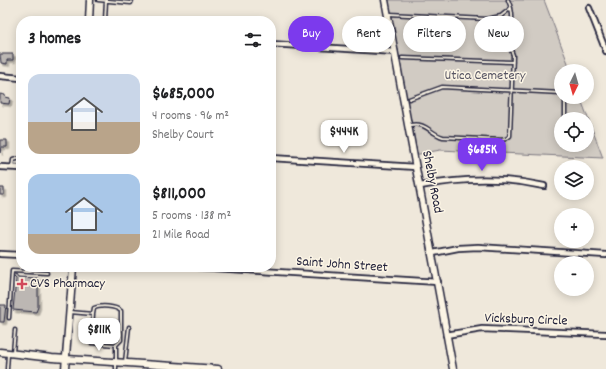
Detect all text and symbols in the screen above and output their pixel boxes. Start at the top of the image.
chip: Buy [288,16,334,52]
chip: Rent [342,16,395,52]
chip: Filters [403,16,466,52]
chip: New [474,16,524,52]
text: 3 homes [28,28,81,52]
icon: filters [242,29,264,51]
north arrow [554,64,594,104]
map controls [554,64,594,296]
park label: Utica Cemetery [445,66,526,86]
text: $685,000 [152,83,215,107]
icon: home [60,90,108,138]
text: 4 rooms · 96 m² [152,107,229,126]
button: locate [554,112,594,152]
pin: $444K [316,120,372,154]
text: $444K [330,123,358,142]
text: Shelby Court [152,126,214,145]
pin: $685K [454,138,510,172]
text: $685K [467,141,497,160]
street label: Shelby Road [416,149,448,215]
button: layers [554,160,594,200]
text: $811,000 [152,183,206,207]
icon: home [60,190,108,238]
text: 5 rooms · 138 m² [152,207,231,226]
button: + [554,208,594,248]
text: 21 Mile Road [152,226,210,245]
street label: Saint John Street [296,252,388,278]
button: − [554,256,594,296]
place label: CVS Pharmacy [30,274,105,294]
marker: CVS Pharmacy [17,279,27,289]
street label: Vicksburg Circle [484,309,568,331]
pin: $811K [71,318,127,352]
text: $811K [87,321,111,340]

